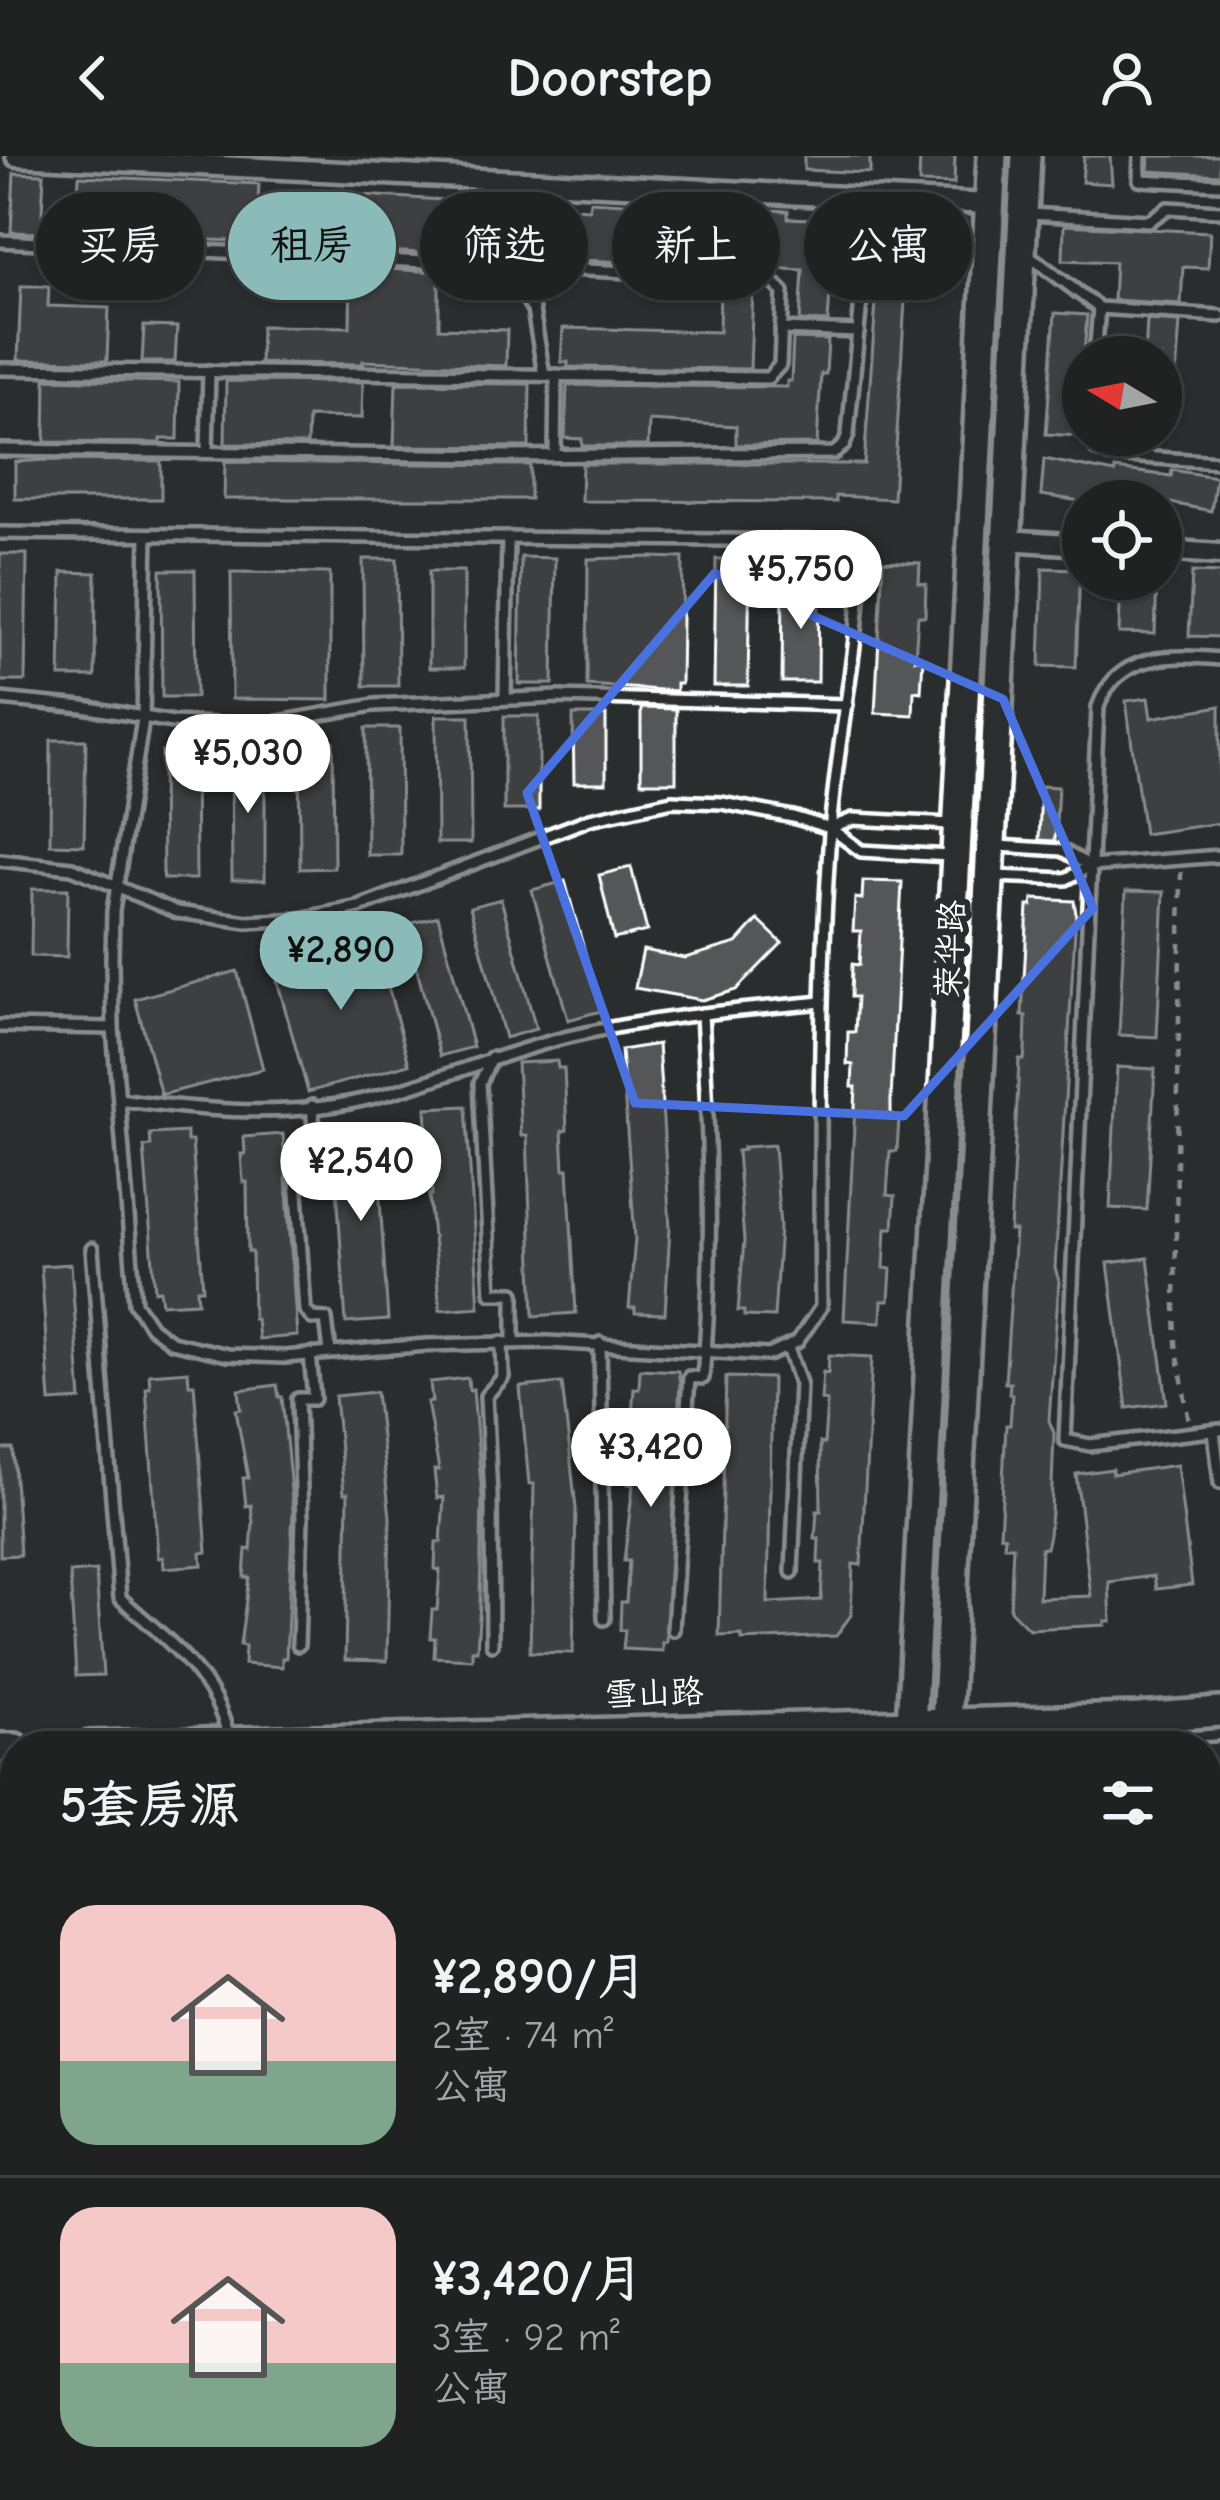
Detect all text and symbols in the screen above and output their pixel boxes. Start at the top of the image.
icon: back [60,45,126,111]
icon: person [1094,45,1160,111]
text: Doorstep [507,47,713,110]
chip: 买房 [36,192,204,300]
chip: 租房 [228,192,396,300]
chip: 筛选 [420,192,588,300]
chip: 新上 [612,192,780,300]
chip: 公寓 [804,192,972,300]
north arrow [1062,336,1182,456]
map controls [1062,336,1182,600]
button: locate [1062,480,1182,600]
pin: ¥5,750 [703,530,899,632]
text: ¥5,750 [747,546,855,591]
pin: ¥5,030 [150,714,346,816]
text: ¥5,030 [192,730,304,775]
street label: 荣华路 [928,899,972,999]
pin: ¥2,890 [243,911,439,1013]
text: ¥2,890 [287,927,395,972]
pin: ¥2,540 [263,1122,459,1224]
text: ¥2,540 [307,1138,415,1183]
pin: ¥3,420 [553,1408,749,1510]
text: ¥3,420 [598,1424,704,1469]
street label: 雪山路 [604,1672,704,1714]
icon: filters [1095,1770,1161,1836]
text: 5套房源 [60,1776,240,1835]
text: ¥2,890/月 [432,1947,648,2006]
icon: home [156,1953,300,2097]
text: 2室 · 74 m² [432,2013,614,2058]
text: 公寓 [432,2064,510,2109]
text: ¥3,420/月 [432,2249,644,2308]
icon: home [156,2255,300,2399]
text: 3室 · 92 m² [432,2315,620,2360]
text: 公寓 [432,2366,510,2411]

